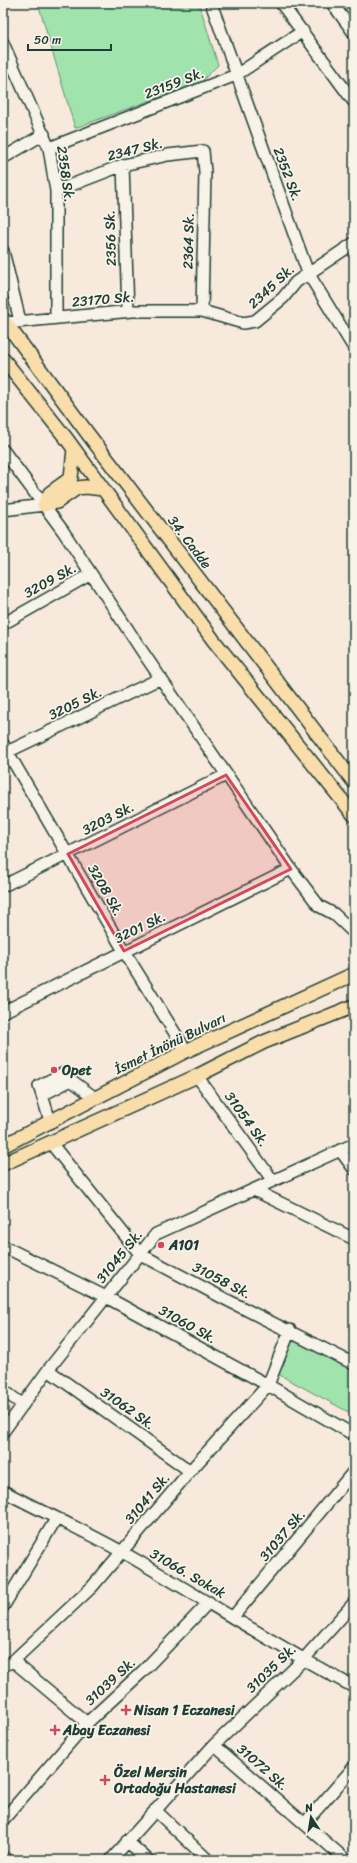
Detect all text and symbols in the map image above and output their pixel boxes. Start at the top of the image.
scale bar [28,26,111,52]
text: 50 m [34,29,61,51]
street label: 23159 Sk. [140,61,208,106]
street label: 2347 Sk. [105,131,166,168]
street label: 2352 Sk. [266,143,309,205]
street label: 2358 Sk. [49,144,82,204]
street label: 2356 Sk. [97,209,124,267]
street label: 2364 Sk. [176,213,201,270]
street label: 2345 Sk. [242,258,301,315]
street label: 23170 Sk. [71,284,135,315]
street label: 34. Cadde [161,510,218,575]
street label: 3209 Sk. [19,556,81,605]
street label: 3205 Sk. [44,680,106,727]
street label: 3203 Sk. [77,795,139,842]
street label: 3208 Sk. [80,859,131,921]
street label: 3201 Sk. [110,904,170,951]
street label: İsmet İnönü Bulvarı [109,1006,230,1082]
place label: Opet [61,1058,93,1083]
marker: Opet [49,1065,59,1075]
street label: 31054 Sk. [218,1086,276,1153]
street label: 31045 Sk. [90,1224,149,1289]
place label: A101 [168,1233,199,1258]
marker: A101 [156,1240,166,1250]
street label: 31058 Sk. [188,1255,256,1306]
street label: 31060 Sk. [154,1298,222,1351]
street label: 31062 Sk. [95,1380,161,1437]
street label: 31041 Sk. [118,1467,177,1530]
street label: 31037 Sk. [253,1503,312,1567]
street label: 31066. Sokak [145,1542,231,1606]
street label: 31035 Sk. [240,1638,303,1699]
street label: 31039 Sk. [79,1651,142,1712]
place label: Nisan 1 Eczanesi [133,1698,236,1723]
marker: Nisan 1 Eczanesi [121,1705,131,1715]
place label: Abay Eczanesi [62,1718,151,1743]
marker: Abay Eczanesi [50,1725,60,1735]
street label: 31072 Sk. [231,1737,295,1797]
place label: Özel Mersin Ortadoğu Hastanesi [113,1760,237,1801]
marker: Özel Mersin Ortadoğu Hastanesi [99,1774,111,1786]
north arrow [291,1797,331,1837]
text: N [302,1798,315,1818]

